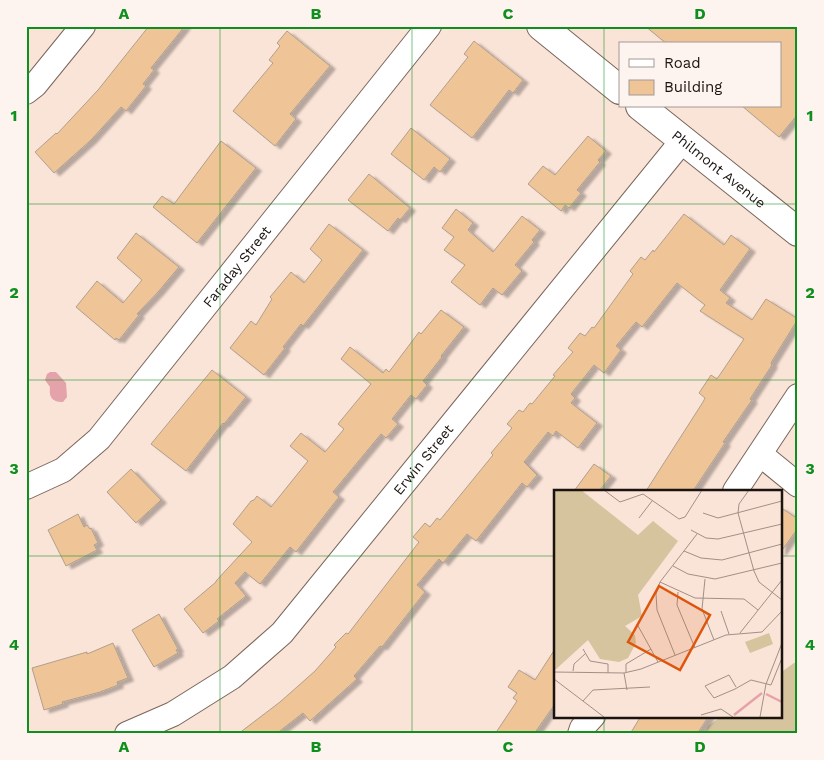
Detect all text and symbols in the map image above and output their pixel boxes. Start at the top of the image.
text: A [119,4,130,23]
text: B [311,4,322,23]
text: C [503,4,514,23]
text: D [694,4,706,23]
legend [619,42,782,108]
text: Road [664,54,701,72]
text: Building [664,78,722,96]
text: 1 [11,106,17,125]
text: 1 [807,106,813,125]
street label: Philmont Avenue [669,127,769,211]
street label: Faraday Street [200,223,274,310]
text: 2 [9,283,19,302]
text: 2 [805,283,815,302]
street label: Erwin Street [390,421,456,498]
text: 3 [9,459,19,478]
text: 3 [805,459,815,478]
inset map [554,490,782,718]
text: 4 [9,635,19,654]
text: 4 [805,635,815,654]
text: A [119,737,130,756]
text: B [311,737,322,756]
text: C [503,737,514,756]
text: D [694,737,706,756]

